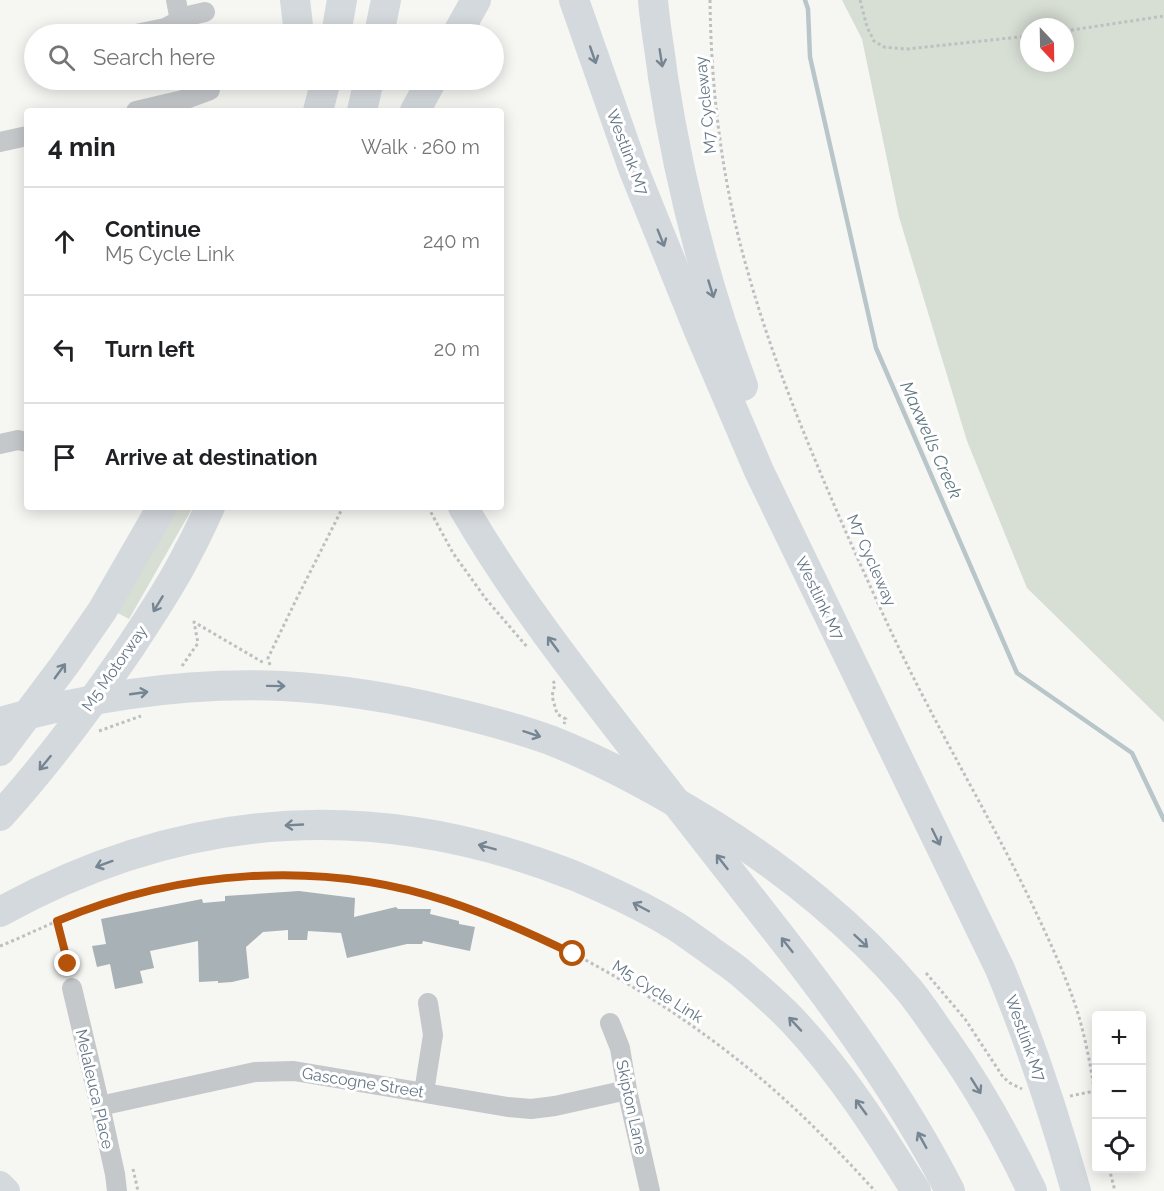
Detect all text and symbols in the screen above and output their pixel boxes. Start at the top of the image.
north arrow [1020,18,1074,72]
search box [24,24,504,90]
icon: search [45,41,78,74]
text: Search here [93,44,215,70]
one-way arrow [588,45,599,64]
one-way arrow [655,48,666,67]
street label: M7 Cycleway [691,55,720,155]
street label: Westlink M7 [602,107,653,198]
text: 4 min [48,132,116,162]
text: Walk · 260 m [361,135,480,159]
text: Continue [105,216,201,242]
icon: ahead [48,225,81,258]
one-way arrow [656,228,667,247]
text: 240 m [423,229,480,253]
text: M5 Cycle Link [105,242,234,266]
one-way arrow [706,279,717,298]
icon: left [48,333,81,366]
text: Turn left [105,336,195,362]
text: 20 m [434,337,480,361]
water label: Maxwells Creek [896,378,967,502]
icon: arrive [48,441,81,474]
text: Arrive at destination [105,444,318,470]
street label: M7 Cycleway [843,511,900,609]
street label: Westlink M7 [791,553,848,643]
one-way arrow [151,595,163,612]
street label: M5 Motorway [78,621,151,715]
one-way arrow [547,636,559,652]
one-way arrow [54,663,67,679]
one-way arrow [265,681,285,692]
one-way arrow [129,687,149,698]
one-way arrow [522,730,541,741]
one-way arrow [39,755,52,771]
one-way arrow [285,820,305,831]
one-way arrow [931,827,943,845]
one-way arrow [478,841,497,852]
one-way arrow [716,854,729,870]
one-way arrow [95,859,114,870]
one-way arrow [632,901,650,912]
one-way arrow [854,933,869,948]
one-way arrow [781,937,794,953]
route start [559,940,585,966]
route end [54,950,80,976]
street label: M5 Cycle Link [609,956,707,1027]
street label: Westlink M7 [1001,992,1050,1084]
map controls [1092,1011,1146,1173]
button: + [1092,1011,1146,1065]
one-way arrow [788,1017,802,1032]
street label: Melaleuca Place [71,1027,118,1151]
street label: Skipton Lane [612,1058,651,1156]
street label: Gascogne Street [301,1063,426,1102]
button: − [1092,1065,1146,1119]
one-way arrow [970,1077,982,1094]
one-way arrow [855,1099,867,1115]
button: locate [1092,1119,1146,1173]
one-way arrow [916,1131,927,1149]

